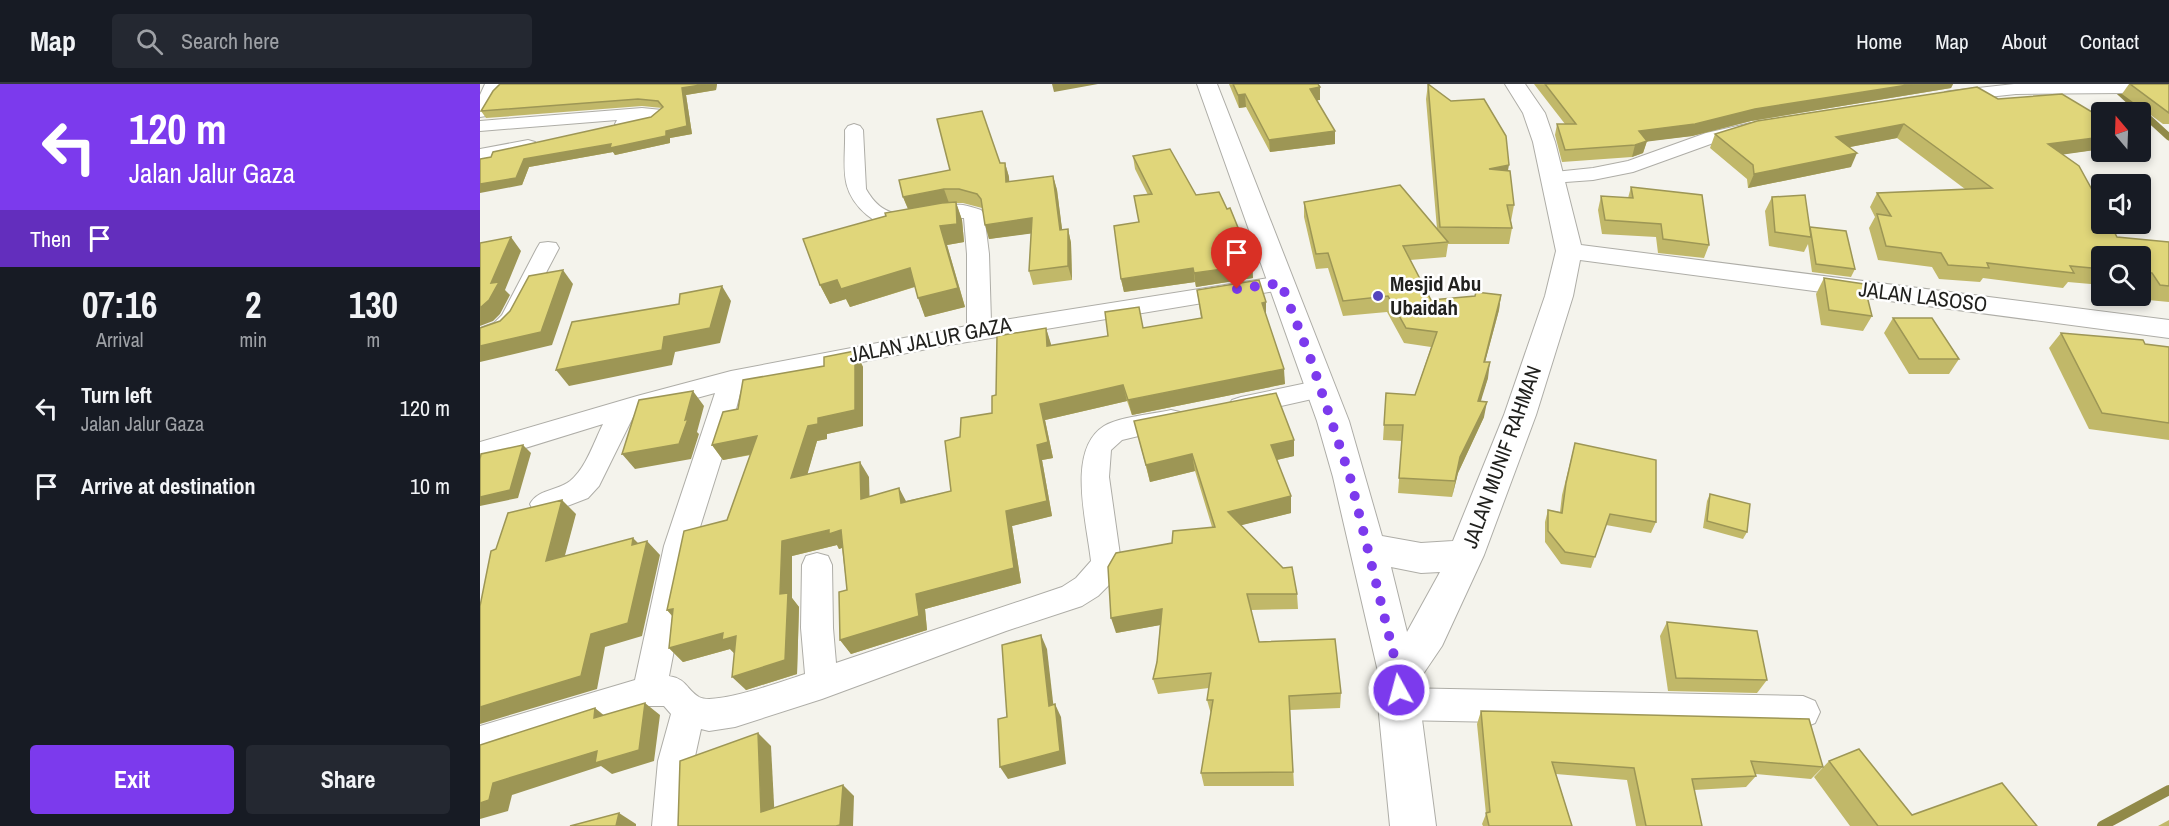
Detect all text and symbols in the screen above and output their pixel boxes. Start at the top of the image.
search box [112,14,532,68]
text: Map [30,22,76,60]
icon: search [133,25,166,58]
text: Search here [181,26,279,56]
text: Home [1856,27,1902,56]
text: Map [1935,27,1969,56]
text: About [2002,27,2047,56]
text: Contact [2080,27,2139,56]
text: 120 m [129,101,227,157]
north arrow [2091,102,2151,162]
map controls [2091,102,2151,306]
icon: left [30,108,108,186]
text: Jalan Jalur Gaza [129,155,295,191]
button: sound [2091,174,2151,234]
icon: arrive [83,222,116,255]
text: Then [30,224,71,254]
pin [1211,227,1262,289]
icon: arrive [1220,236,1253,269]
button: search [2091,246,2151,306]
place label: Mesjid Abu Ubaidah [1390,269,1481,322]
street label: JALAN LASOSO [1857,274,1989,319]
text: 07:16 [82,281,157,329]
text: 2 [245,281,261,329]
text: 130 [349,281,398,329]
marker: Mesjid Abu Ubaidah [1371,289,1385,303]
street label: JALAN JALUR GAZA [846,309,1014,369]
text: Arrival [96,326,143,353]
text: min [239,326,267,353]
text: m [367,326,380,353]
street label: JALAN MUNIF RAHMAN [1455,362,1548,552]
text: Turn left [81,380,152,410]
icon: left [30,392,63,425]
text: 120 m [400,393,450,423]
text: Jalan Jalur Gaza [81,410,204,437]
icon: arrive [30,470,63,503]
text: Arrive at destination [81,471,255,501]
text: 10 m [410,471,450,501]
position arrow [1367,658,1431,722]
button: Exit [30,745,234,814]
button: Share [246,745,450,814]

